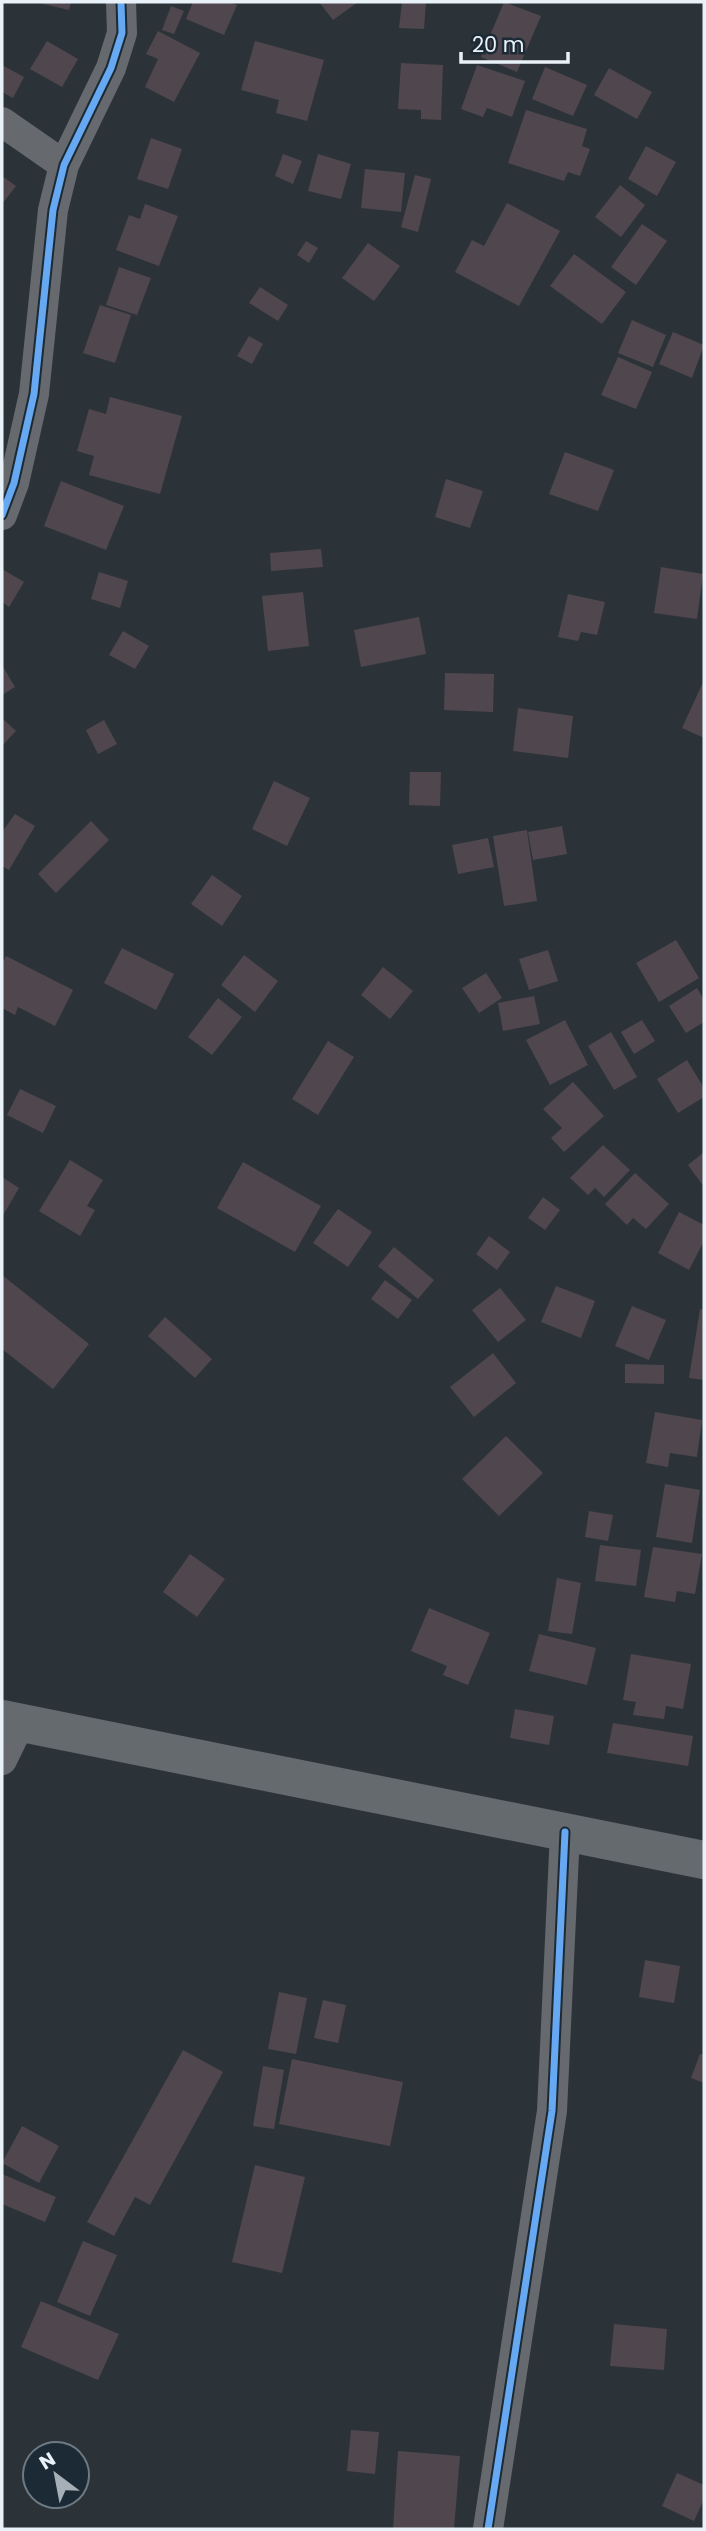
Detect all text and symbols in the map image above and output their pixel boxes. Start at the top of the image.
scale bar [461,21,568,65]
text: 20 m [472,30,525,59]
north arrow [21,2440,91,2510]
text: N [34,2446,60,2476]

